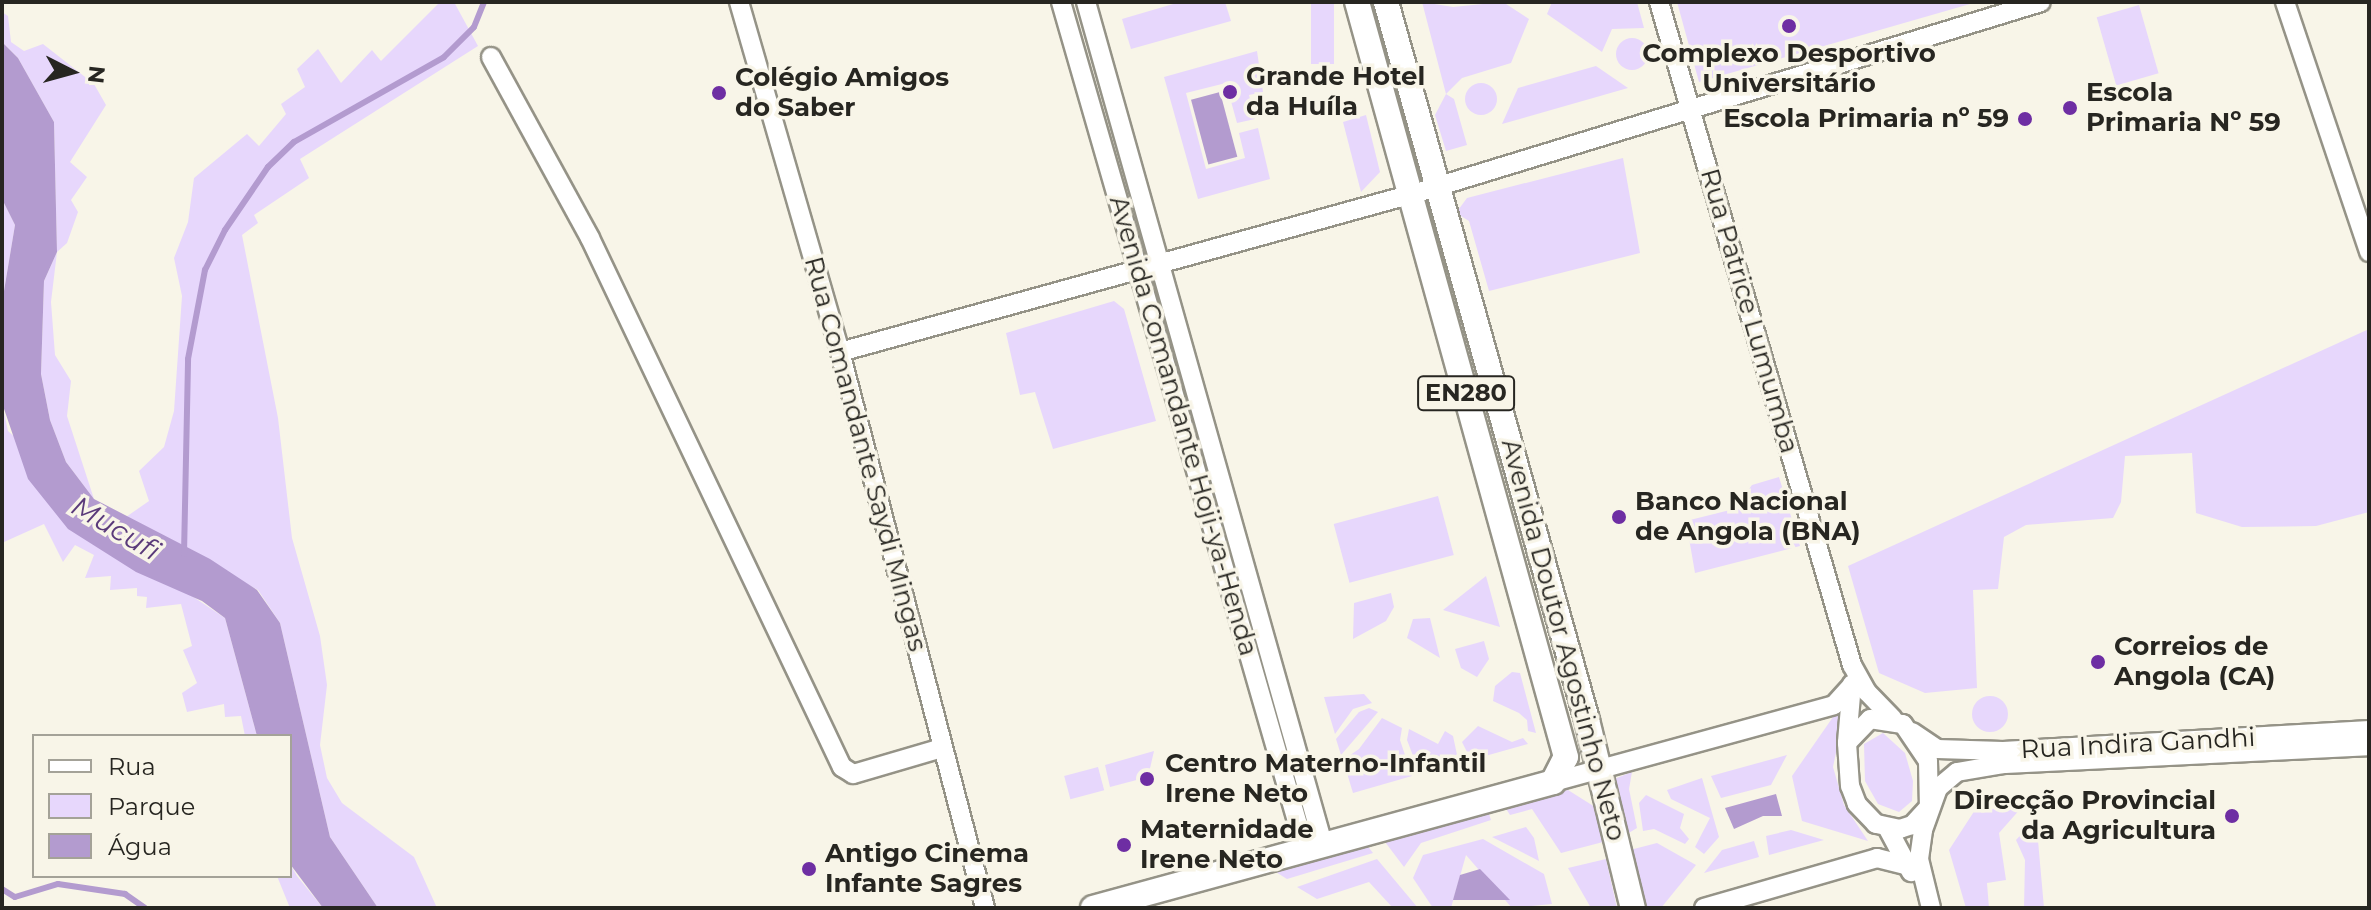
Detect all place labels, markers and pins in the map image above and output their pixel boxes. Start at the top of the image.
marker: Complexo Desportivo Universitário [1780,17,1798,35]
place label: Complexo Desportivo Universitário [1642,38,1936,100]
place label: Grande Hotel da Huíla [1246,61,1425,122]
place label: Colégio Amigos do Saber [735,62,949,124]
place label: Escola Primaria Nº 59 [2086,77,2281,138]
marker: Grande Hotel da Huíla [1221,83,1239,101]
marker: Colégio Amigos do Saber [710,84,728,102]
marker: Escola Primaria Nº 59 [2061,99,2079,117]
place label: Escola Primaria nº 59 [1723,103,2009,135]
marker: Escola Primaria nº 59 [2016,110,2034,128]
place label: Banco Nacional de Angola (BNA) [1635,486,1861,548]
marker: Banco Nacional de Angola (BNA) [1610,508,1628,526]
place label: Correios de Angola (CA) [2114,631,2275,692]
marker: Correios de Angola (CA) [2089,653,2107,671]
place label: Centro Materno-Infantil Irene Neto [1165,748,1486,810]
marker: Centro Materno-Infantil Irene Neto [1136,768,1158,790]
place label: Direcção Provincial da Agricultura [1953,785,2216,846]
marker: Direcção Provincial da Agricultura [2223,807,2241,825]
place label: Maternidade Irene Neto [1140,814,1314,876]
marker: Maternidade Irene Neto [1115,836,1133,854]
place label: Antigo Cinema Infante Sagres [825,838,1029,900]
marker: Antigo Cinema Infante Sagres [800,860,818,878]

